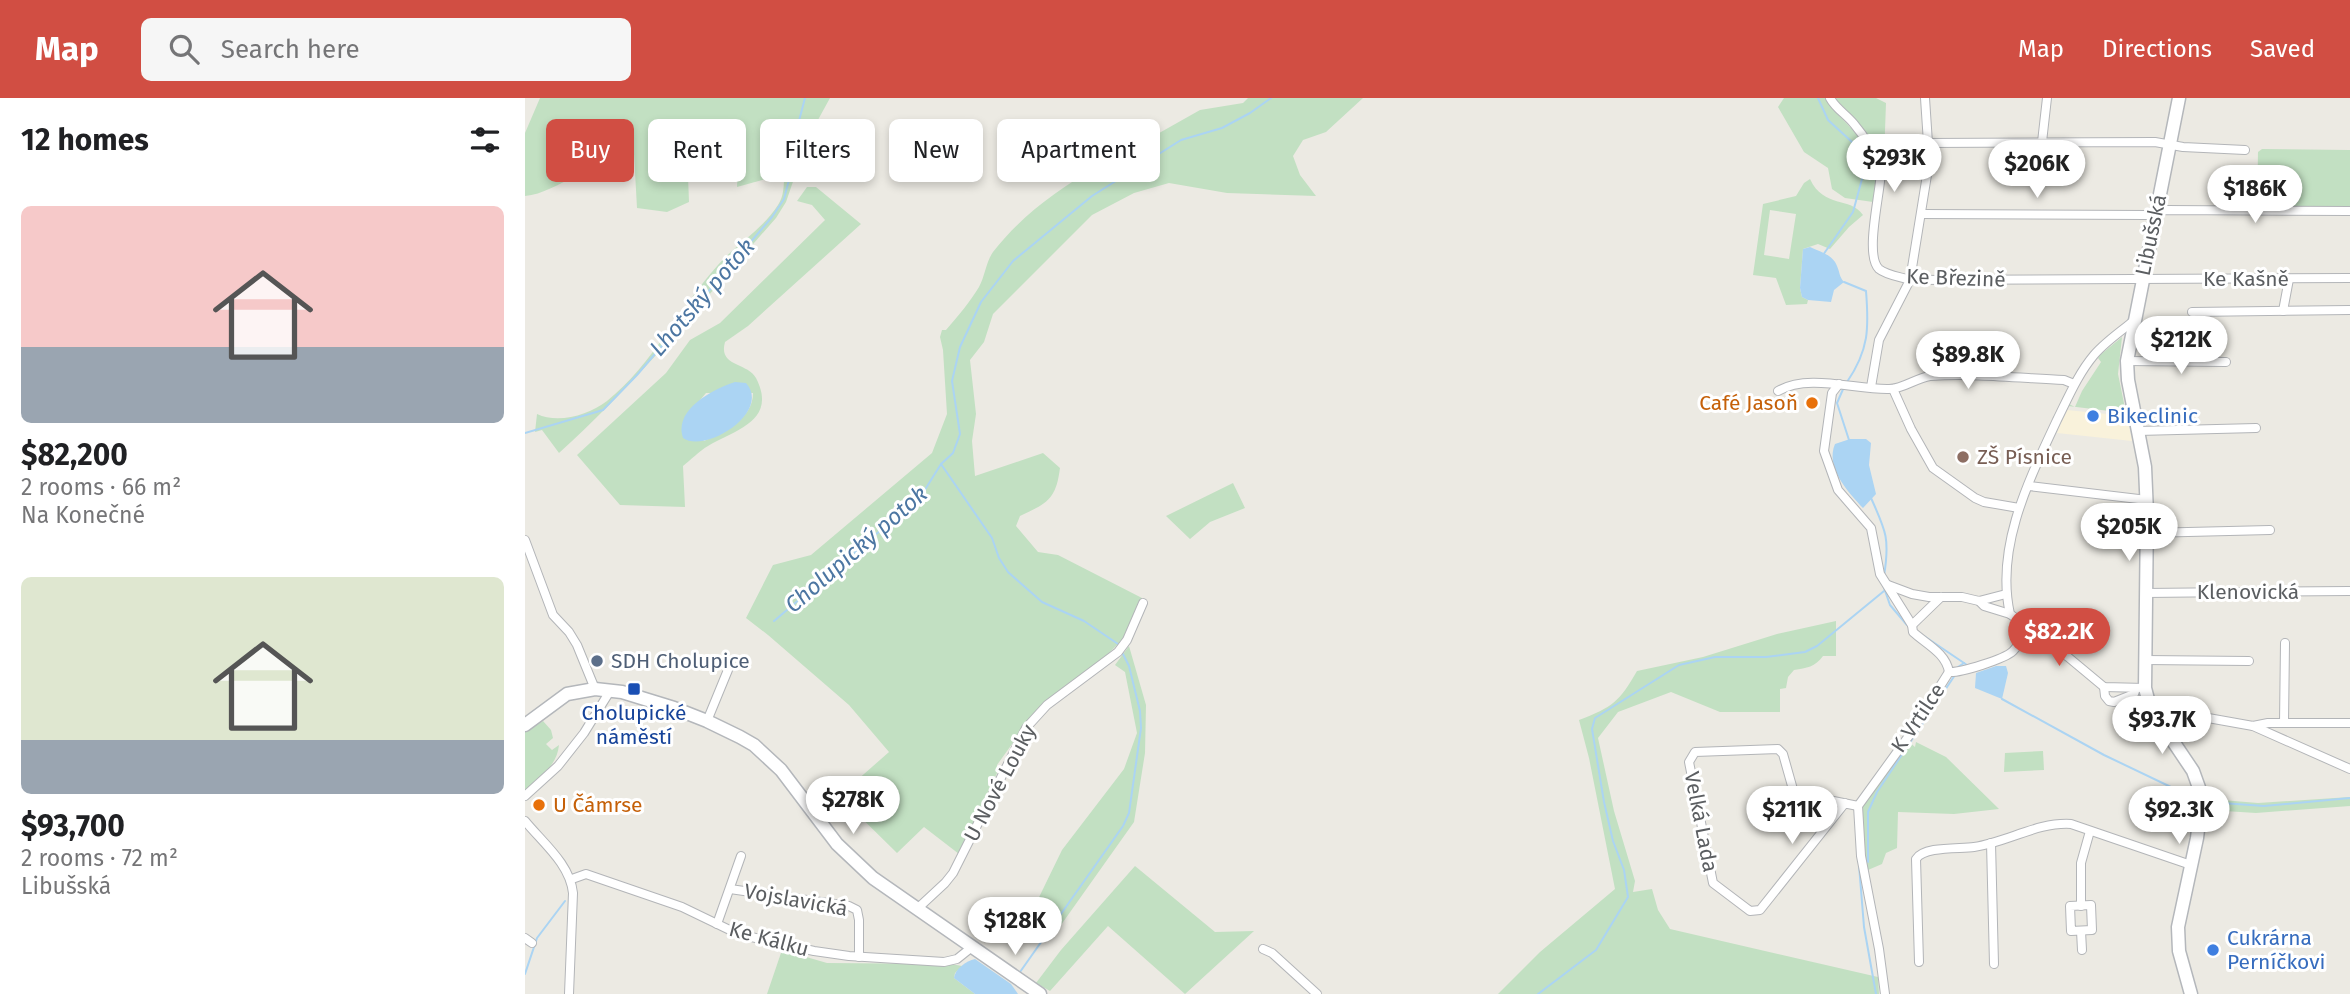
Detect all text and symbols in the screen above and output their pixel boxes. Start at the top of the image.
search box [141,18,631,81]
text: Map [35,29,99,69]
icon: search [165,30,203,68]
text: Search here [221,34,360,65]
text: Map [2018,35,2064,63]
text: Directions [2102,35,2212,63]
text: Saved [2250,35,2315,63]
chip: Buy [546,119,634,182]
chip: Rent [648,119,746,182]
chip: Filters [760,119,875,182]
chip: New [889,119,983,182]
chip: Apartment [997,119,1160,182]
icon: filters [466,121,504,159]
text: 12 homes [21,122,149,158]
pin: $293K [1845,134,1943,194]
pin: $206K [1988,140,2086,200]
text: $293K [1863,143,1926,171]
text: $206K [2004,149,2070,177]
pin: $186K [2206,166,2304,225]
text: $186K [2223,174,2287,202]
street label: Libušská [2130,192,2172,278]
water label: Lhotský potok [643,233,761,361]
icon: home [200,252,326,378]
street label: Ke Březině [1906,263,2006,293]
street label: Ke Kašně [2203,266,2289,292]
pin: $212K [2132,316,2230,376]
text: $212K [2151,325,2211,353]
pin: $89.8K [1911,331,2025,391]
text: $89.8K [1932,340,2004,368]
place label: Café Jasoň [1699,390,1798,416]
marker: Café Jasoň [1804,395,1820,411]
place label: Bikeclinic [2107,403,2198,429]
marker: Bikeclinic [2085,408,2101,424]
text: $82,200 [21,437,128,473]
place label: ZŠ Písnice [1977,444,2072,470]
marker: ZŠ Písnice [1955,449,1971,465]
text: 2 rooms · 66 m² [21,473,181,501]
water label: Cholupický potok [779,480,933,618]
text: Na Konečné [21,501,145,529]
pin: $205K [2080,504,2178,563]
text: $205K [2097,512,2161,540]
street label: Klenovická [2197,579,2299,605]
pin: $82.2K [2002,608,2116,668]
text: $82.2K [2024,617,2094,645]
icon: home [200,623,326,749]
place label: SDH Cholupice [611,648,750,674]
marker: SDH Cholupice [589,653,605,669]
street label: K Vrtilce [1885,678,1951,758]
marker: Cholupické náměstí [626,681,642,697]
pin: $93.7K [2105,696,2219,756]
place label: Cholupické náměstí [582,700,686,750]
text: $93.7K [2128,705,2196,733]
street label: U Nové Louky [958,719,1042,846]
street label: Velká Lada [1679,770,1723,874]
pin: $278K [804,776,902,836]
text: $278K [822,785,884,813]
pin: $211K [1743,786,1841,846]
pin: $92.3K [2122,786,2236,846]
place label: U Čámrse [553,792,642,818]
text: $211K [1762,795,1822,823]
text: $92.3K [2145,795,2213,823]
marker: U Čámrse [531,797,547,813]
text: $93,700 [21,808,125,844]
text: 2 rooms · 72 m² [21,844,178,872]
text: Libušská [21,872,111,900]
street label: Vojslavická [742,878,850,922]
pin: $128K [966,898,1064,957]
text: $128K [984,906,1046,934]
street label: Ke Kálku [726,916,812,962]
place label: Cukrárna Perníčkovi [2227,925,2325,975]
marker: Cukrárna Perníčkovi [2205,942,2221,958]

